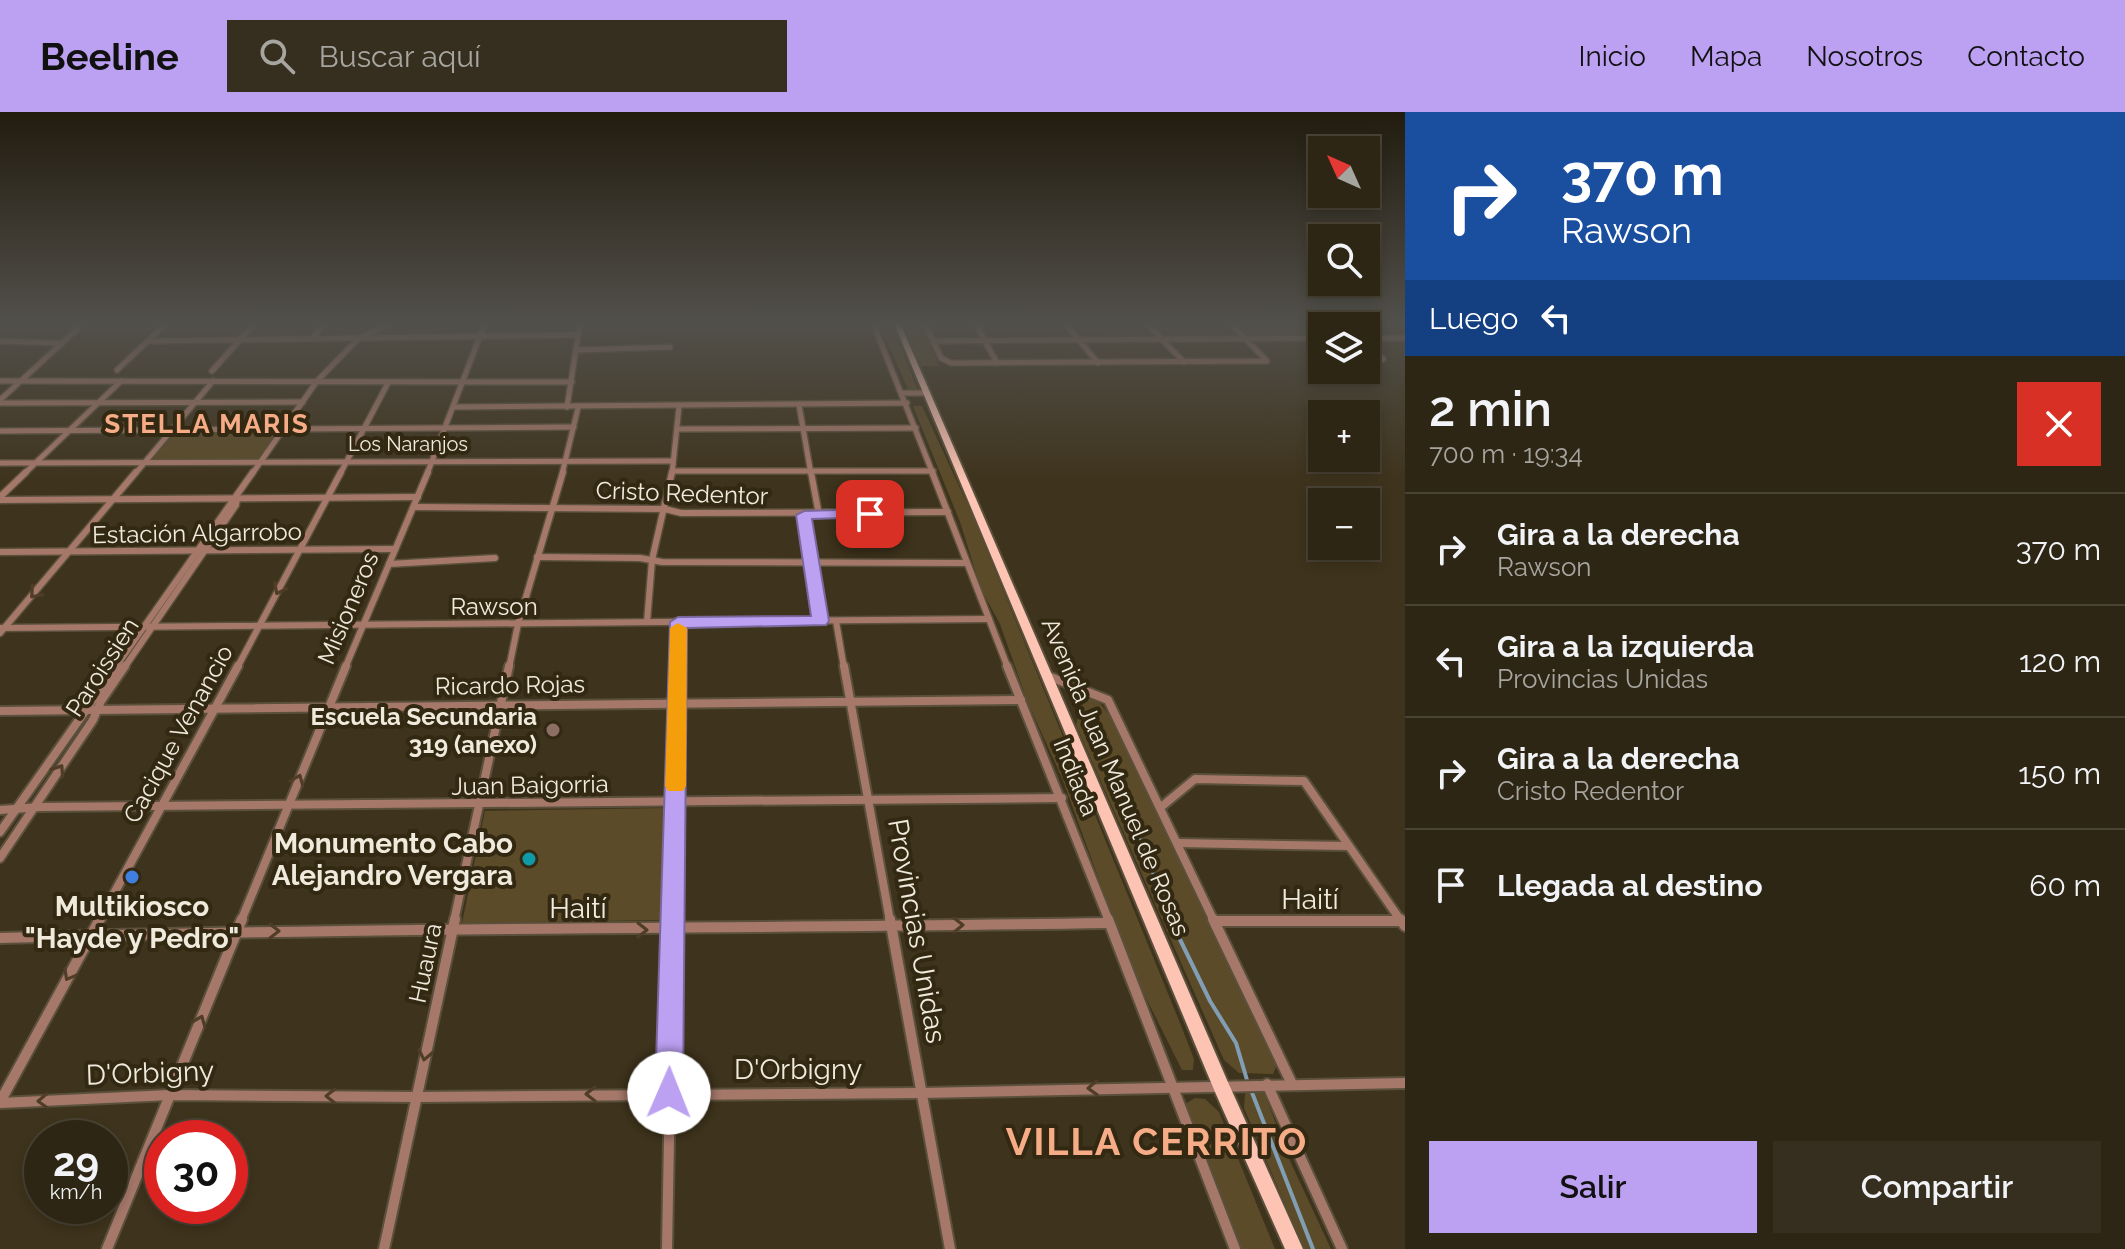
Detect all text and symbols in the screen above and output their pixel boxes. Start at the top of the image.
search box [227,20,787,92]
text: Beeline [40,34,179,79]
icon: search [255,34,299,78]
text: Buscar aquí [319,39,481,74]
text: Inicio [1578,40,1646,73]
text: Mapa [1690,40,1762,73]
text: Nosotros [1806,40,1923,73]
text: Contacto [1967,40,2085,73]
north arrow [1308,136,1380,208]
map controls [1308,136,1380,560]
text: 370 m [1561,142,1724,208]
icon: right [1429,144,1533,248]
text: Rawson [1561,209,1692,251]
button: search [1308,224,1380,296]
icon: left [1534,296,1578,340]
text: Luego [1429,301,1518,336]
button: layers [1308,312,1380,384]
text: 2 min [1429,381,1552,437]
button: close [2017,382,2101,466]
button: + [1308,400,1380,472]
district label: STELLA MARIS [104,409,310,439]
street label: Los Naranjos [348,432,468,456]
text: 700 m · 19:34 [1429,439,1583,469]
street label: Cristo Redentor [595,475,769,511]
pin [836,480,904,548]
button: − [1308,488,1380,560]
icon: arrive [848,492,892,536]
street label: Estación Algarrobo [92,517,302,549]
text: Gira a la derecha [1497,517,1740,552]
icon: right [1429,527,1473,571]
text: 370 m [2016,532,2101,567]
street label: Misioneros [311,547,385,669]
text: Rawson [1497,552,1592,582]
one-way arrow [273,580,288,595]
one-way arrow [30,583,44,598]
street label: Rawson [450,592,538,621]
street label: Paroissien [59,612,145,722]
street label: Avenida Juan Manuel de Rosas [1036,614,1196,940]
text: Gira a la izquierda [1497,629,1754,664]
icon: left [1429,639,1473,683]
street label: Cacique Venancio [117,640,239,828]
text: 120 m [2019,644,2101,679]
text: Provincias Unidas [1497,664,1708,694]
street label: Ricardo Rojas [435,669,585,701]
place label: Escuela Secundaria 319 (anexo) [310,702,537,759]
marker: Escuela Secundaria 319 (anexo) [544,721,562,739]
street label: Indiada [1047,734,1105,820]
text: Gira a la derecha [1497,741,1740,776]
icon: right [1429,751,1473,795]
text: 150 m [2018,756,2101,791]
one-way arrow [49,764,64,778]
street label: Juan Baigorria [451,769,609,801]
one-way arrow [288,774,305,788]
text: Cristo Redentor [1497,776,1684,806]
street label: Provincias Unidas [881,816,953,1046]
place label: Monumento Cabo Alejandro Vergara [272,827,513,892]
marker: Monumento Cabo Alejandro Vergara [520,850,538,868]
icon: arrive [1429,863,1473,907]
marker: Multikiosco "Hayde y Pedro" [123,868,141,886]
text: Llegada al destino [1497,868,1763,903]
text: 60 m [2029,868,2101,903]
street label: Haití [1281,883,1340,916]
place label: Multikiosco "Hayde y Pedro" [25,890,239,955]
street label: Haití [549,892,608,925]
one-way arrow [952,916,965,934]
street label: Huaura [402,920,448,1006]
one-way arrow [636,921,649,939]
one-way arrow [268,922,281,940]
one-way arrow [63,966,79,981]
one-way arrow [190,1015,206,1029]
one-way arrow [418,1049,435,1062]
position arrow [627,1051,711,1135]
street label: D'Orbigny [734,1053,862,1086]
street label: D'Orbigny [85,1054,215,1092]
one-way arrow [1086,1079,1099,1096]
one-way arrow [584,1085,597,1103]
one-way arrow [324,1087,337,1105]
one-way arrow [36,1092,49,1109]
district label: VILLA CERRITO [1006,1119,1308,1164]
speed limit sign: 30 [144,1120,248,1224]
text: 29 [53,1138,99,1185]
button: Salir [1429,1141,1757,1233]
button: Compartir [1773,1141,2101,1233]
text: km/h [50,1180,102,1204]

